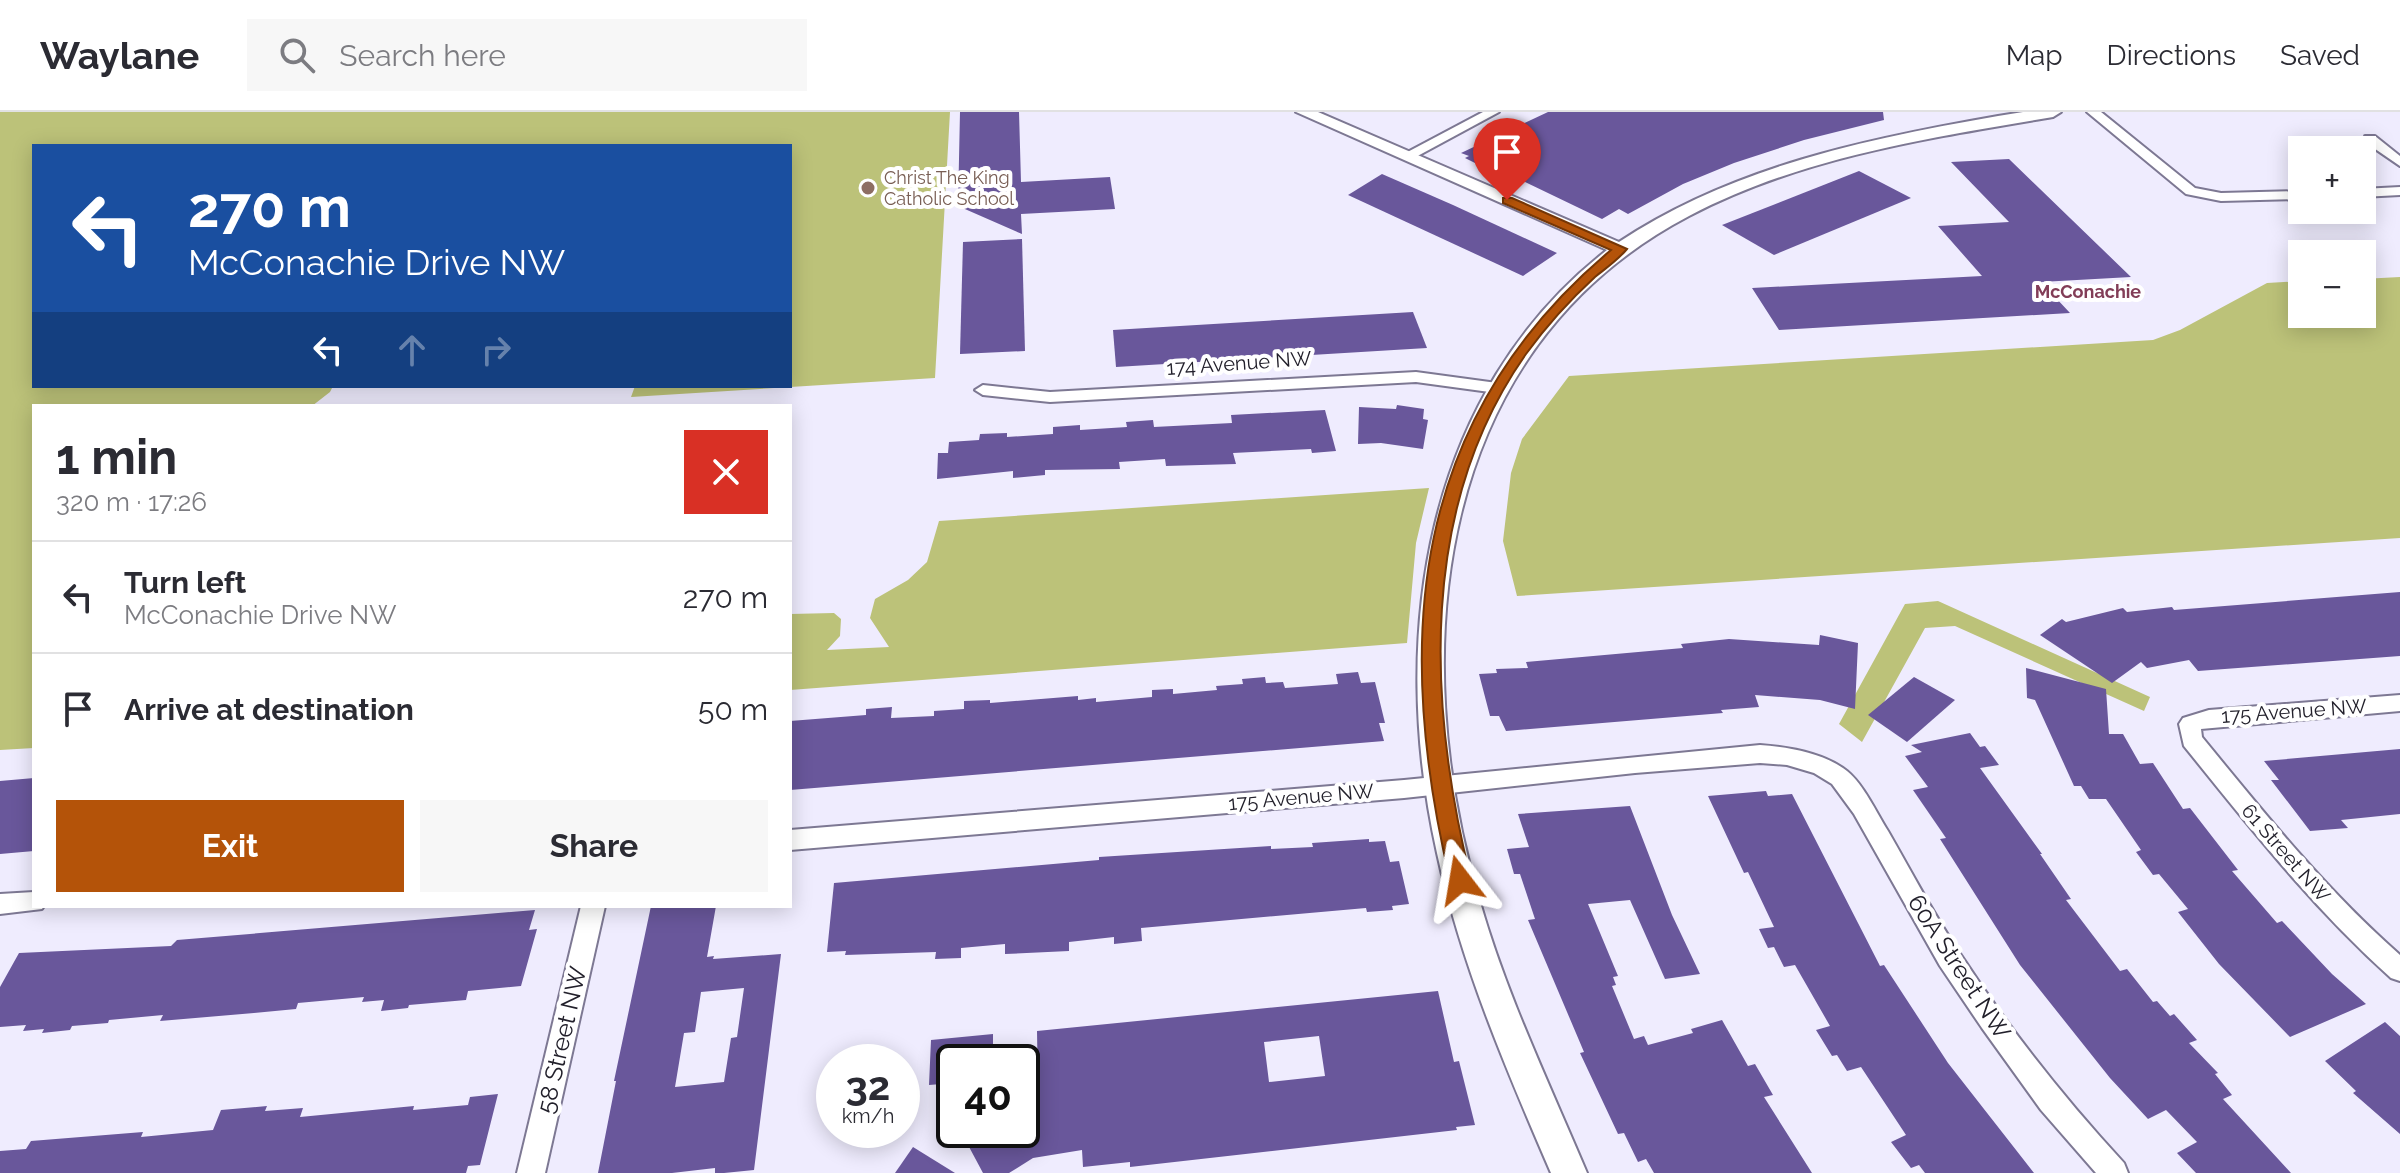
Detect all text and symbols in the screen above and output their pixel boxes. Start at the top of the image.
search box [247,19,807,91]
text: Waylane [40,33,199,78]
icon: search [275,33,319,77]
text: Search here [339,38,506,73]
text: Map [2006,39,2063,72]
text: Directions [2107,39,2236,72]
text: Saved [2280,39,2360,72]
pin [1473,118,1541,200]
icon: arrive [1485,130,1529,174]
map controls [2288,136,2376,328]
button: + [2288,136,2376,224]
place label: Christ The King Catholic School [884,167,1014,209]
text: 270 m [188,174,351,240]
icon: left [56,176,160,280]
marker: Christ The King Catholic School [859,179,877,197]
button: − [2288,240,2376,328]
text: McConachie Drive NW [188,241,565,283]
district label: McConachie [2035,281,2141,302]
icon: left [306,328,350,372]
icon: ahead [390,328,434,372]
icon: right [474,328,518,372]
street label: 174 Avenue NW [1166,346,1312,380]
text: 1 min [56,429,177,485]
button: close [684,430,768,514]
text: 320 m · 17:26 [56,487,207,517]
text: Turn left [124,565,246,600]
icon: left [56,575,100,619]
text: 270 m [683,580,768,615]
text: McConachie Drive NW [124,600,396,630]
icon: arrive [56,687,100,731]
text: Arrive at destination [124,692,414,727]
text: 50 m [698,692,768,727]
street label: 175 Avenue NW [2220,694,2368,728]
street label: 175 Avenue NW [1227,779,1375,815]
street label: 61 Street NW [2237,799,2335,907]
button: Exit [56,800,404,892]
button: Share [420,800,768,892]
position arrow [1418,838,1502,922]
street label: 60A Street NW [1902,889,2017,1044]
street label: 58 Street NW [531,964,592,1116]
speed limit sign: 40 [936,1044,1040,1148]
text: 32 [846,1062,890,1109]
text: km/h [842,1104,894,1128]

